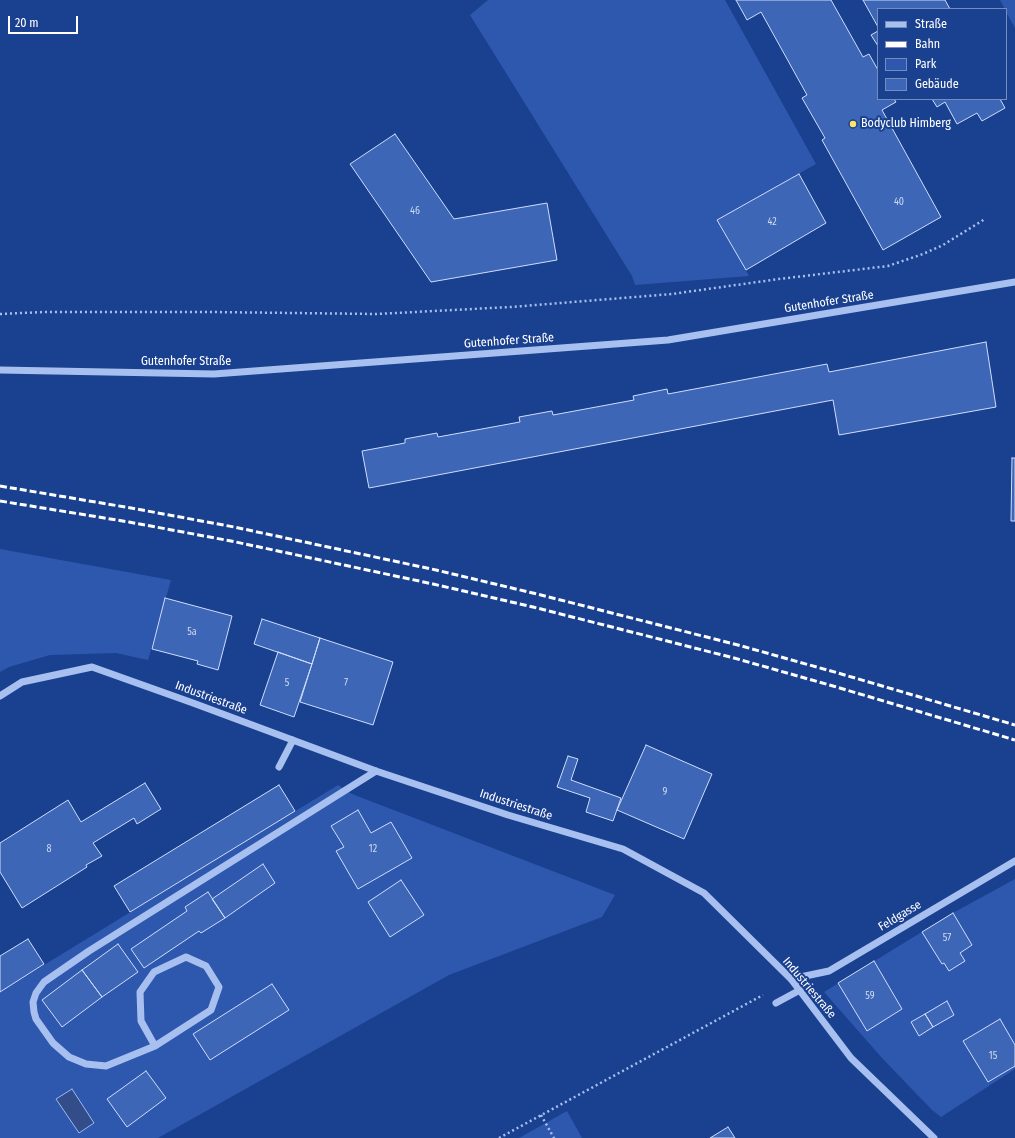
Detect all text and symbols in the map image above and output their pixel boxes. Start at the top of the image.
scale bar [10,8,80,34]
legend [877,8,1007,100]
text: 20 m [15,16,39,30]
text: Straße [915,17,947,31]
text: Bahn [915,37,940,51]
text: Park [915,57,936,71]
text: Gebäude [915,77,959,91]
place label: Bodyclub Himberg [861,117,951,131]
marker: Bodyclub Himberg [848,119,858,129]
house number: 40 [894,196,904,208]
house number: 46 [410,205,420,217]
house number: 42 [767,216,777,228]
street label: Gutenhofer Straße [783,288,875,316]
street label: Gutenhofer Straße [464,331,554,351]
street label: Gutenhofer Straße [141,355,231,369]
house number: 5a [187,626,197,638]
house number: 5 [285,677,289,689]
house number: 7 [344,677,348,689]
street label: Industriestraße [173,678,249,718]
street label: Industriestraße [478,786,554,824]
house number: 9 [663,786,667,798]
house number: 8 [47,843,51,855]
house number: 12 [369,843,377,855]
street label: Feldgasse [876,898,924,934]
house number: 57 [943,932,951,944]
street label: Industriestraße [779,954,839,1022]
house number: 59 [865,990,875,1002]
house number: 15 [989,1050,997,1062]

